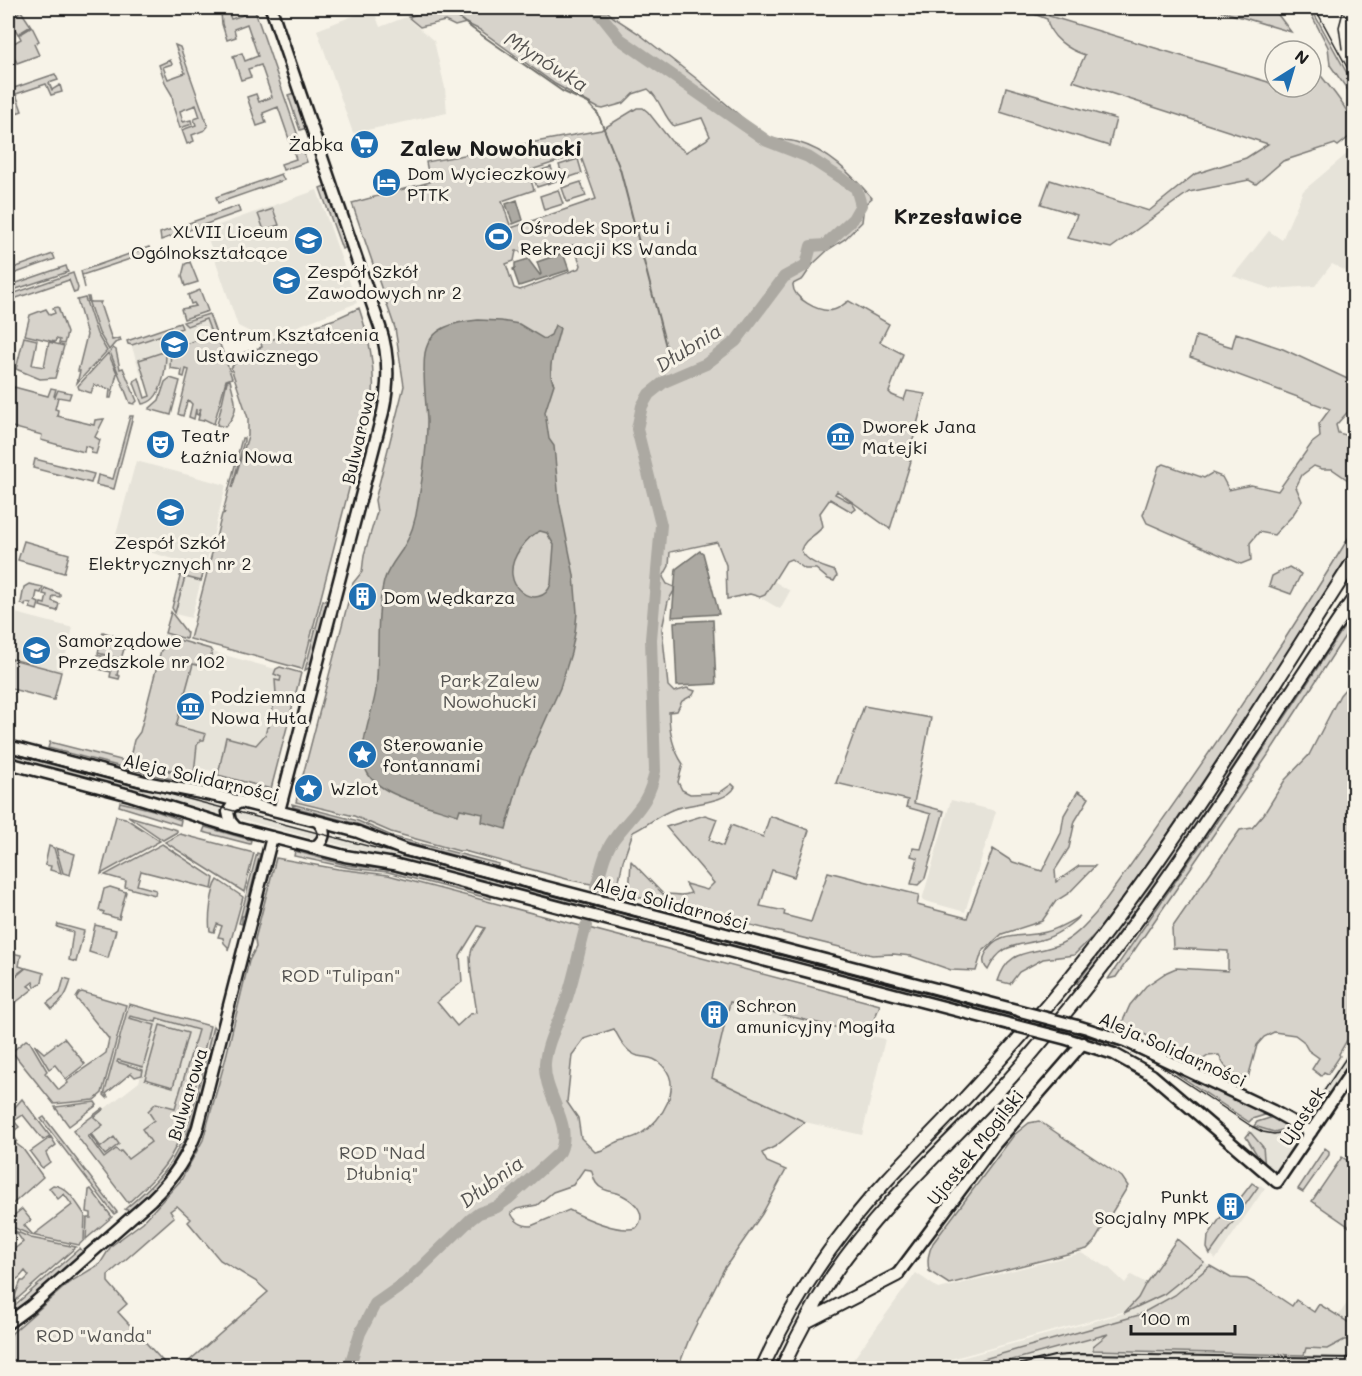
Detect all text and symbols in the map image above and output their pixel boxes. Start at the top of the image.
water label: Młynówka [500,25,594,97]
north arrow [1263,39,1323,99]
text: N [1291,45,1314,69]
supermarket icon: Żabka [349,128,381,160]
place label: Żabka [288,132,344,156]
district label: Zalew Nowohucki [400,134,582,161]
place label: Dom Wycieczkowy PTTK [407,161,567,206]
hotel icon: Dom Wycieczkowy PTTK [370,167,402,199]
district label: Krzesławice [894,202,1022,229]
place label: Ośrodek Sportu i Rekreacji KS Wanda [520,215,698,260]
place label: XLVII Liceum Ogólnokształcące [131,219,288,264]
sports icon: Ośrodek Sportu i Rekreacji KS Wanda [483,221,515,253]
school or university icon: XLVII Liceum Ogólnokształcące [293,225,325,257]
place label: Zespół Szkół Zawodowych nr 2 [307,259,462,304]
school or university icon: Zespół Szkół Zawodowych nr 2 [270,265,302,297]
water label: Dłubnia [650,317,726,377]
place label: Centrum Kształcenia Ustawicznego [196,322,380,367]
school or university icon: Centrum Kształcenia Ustawicznego [159,328,191,360]
street label: Bulwarowa [336,388,380,486]
place label: Dworek Jana Matejki [862,414,977,459]
museum icon: Dworek Jana Matejki [825,420,857,452]
place label: Teatr Łaźnia Nowa [181,423,293,468]
theatre icon: Teatr Łaźnia Nowa [144,429,176,461]
school or university icon: Zespół Szkół Elektrycznych nr 2 [154,497,186,529]
place label: Zespół Szkół Elektrycznych nr 2 [88,530,252,575]
building icon: Dom Wędkarza [346,581,378,613]
place label: Dom Wędkarza [383,585,516,609]
place label: Samorządowe Przedszkole nr 102 [58,628,225,673]
school or university icon: Samorządowe Przedszkole nr 102 [21,634,53,666]
park label: Park Zalew Nowohucki [440,668,540,713]
place label: Podziemna Nowa Huta [211,684,308,729]
museum icon: Podziemna Nowa Huta [174,690,206,722]
place label: Sterowanie fontannami [383,732,484,777]
place icon: Sterowanie fontannami [346,738,378,770]
street label: Aleja Solidarności [121,747,281,807]
place icon: Wzlot [293,772,325,804]
place label: Wzlot [330,776,379,800]
street label: Aleja Solidarności [591,871,751,935]
park label: ROD "Tulipan" [282,963,400,987]
place label: Schron amunicyjny Mogiła [736,993,896,1038]
building icon: Schron amunicyjny Mogiła [699,999,731,1031]
street label: Aleja Solidarności [1095,1006,1251,1092]
street label: Bulwarowa [162,1045,212,1143]
street label: Ujastek [1273,1082,1331,1150]
street label: Ujastek Mogilski [921,1084,1029,1210]
park label: ROD "Nad Dłubnią" [339,1140,425,1185]
water label: Dłubnia [454,1149,528,1213]
place label: Punkt Socjalny MPK [1094,1184,1209,1229]
building icon: Punkt Socjalny MPK [1214,1190,1246,1222]
scale bar [1131,1298,1234,1336]
text: 100 m [1140,1306,1190,1330]
park label: ROD "Wanda" [36,1323,152,1347]

